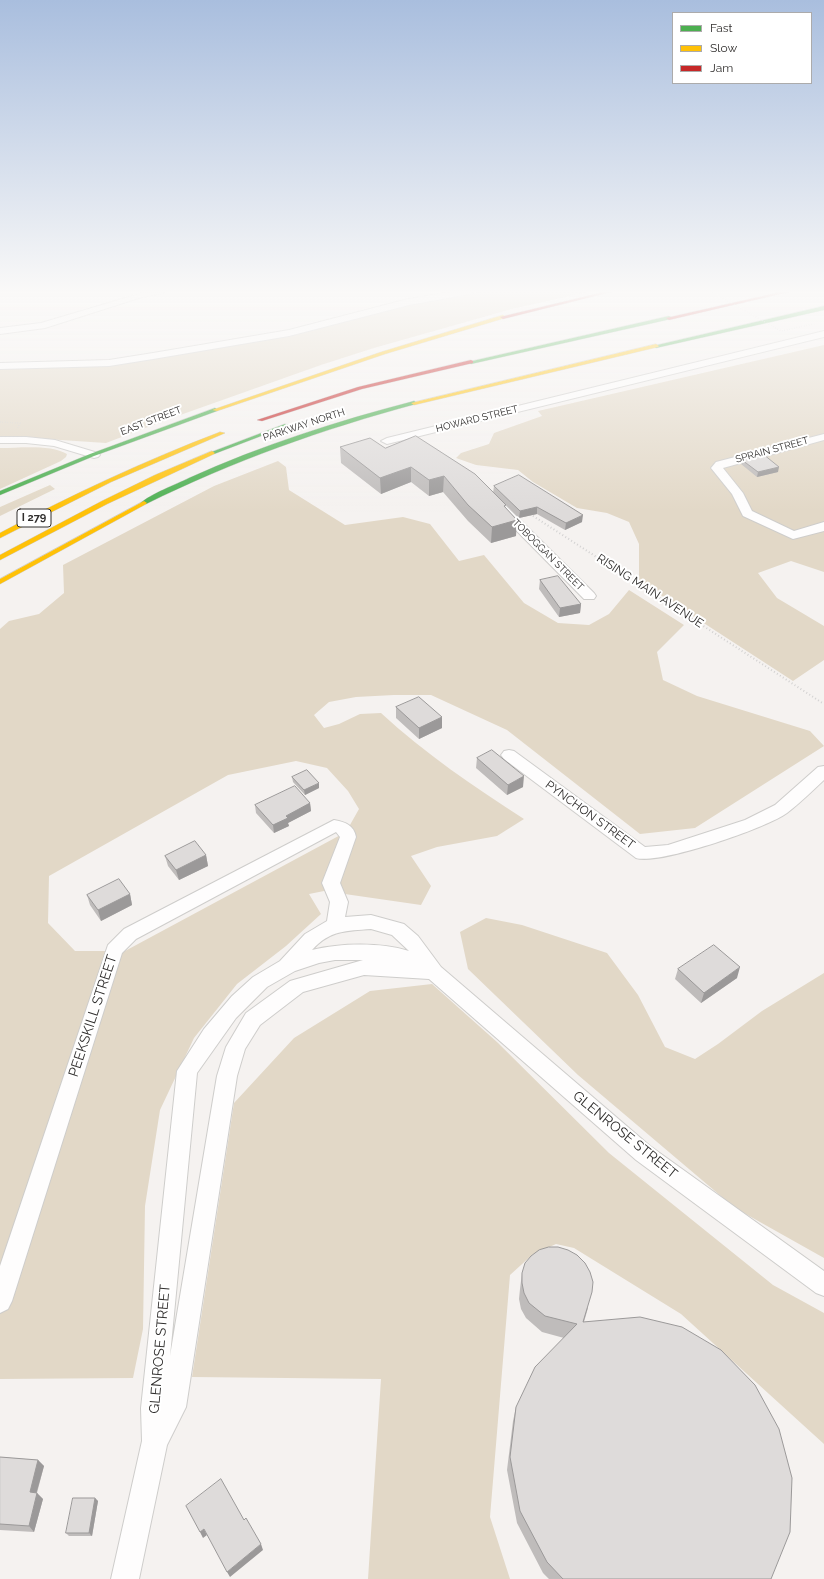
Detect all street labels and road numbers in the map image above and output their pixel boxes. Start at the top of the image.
street label: HOWARD STREET [435,403,519,435]
street label: EAST STREET [119,404,183,438]
street label: PARKWAY NORTH [261,406,347,444]
street label: SPRAIN STREET [734,434,810,466]
road number: I 279 [17,509,51,527]
street label: TOBOGGAN STREET [510,517,586,593]
street label: RISING MAIN AVENUE [594,551,706,631]
street label: PYNCHON STREET [542,778,638,852]
street label: PEEKSKILL STREET [65,953,121,1079]
street label: GLENROSE STREET [569,1088,681,1182]
street label: GLENROSE STREET [146,1284,174,1414]

